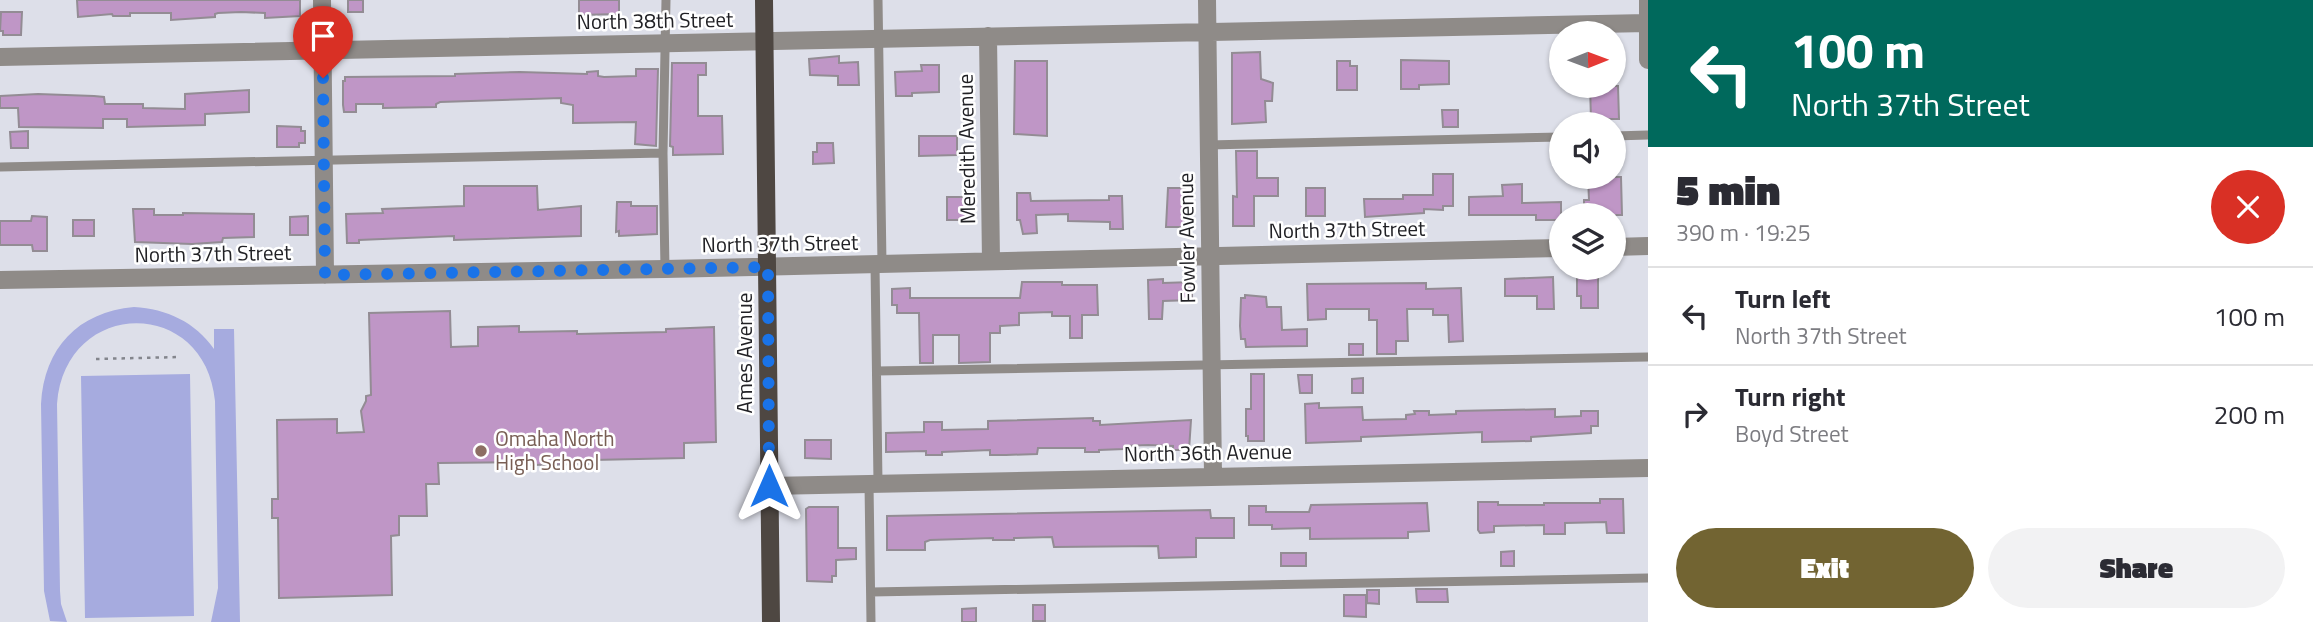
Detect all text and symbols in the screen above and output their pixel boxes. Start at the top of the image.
street label: North 38th Street [576,3,734,37]
pin [293,6,353,78]
text: 100 m [1791,12,1925,87]
icon: arrive [304,17,342,55]
north arrow [1549,21,1626,98]
map controls [1549,21,1626,280]
icon: left [1676,28,1767,119]
street label: Meredith Avenue [949,74,983,225]
text: North 37th Street [1791,80,2030,128]
button: sound [1549,112,1626,189]
text: 5 min [1676,157,1780,221]
button: close [2211,170,2285,244]
street label: Fowler Avenue [1169,172,1203,304]
button: layers [1549,203,1626,280]
street label: North 37th Street [1268,212,1426,246]
text: 390 m · 19:25 [1676,215,1811,250]
street label: North 37th Street [701,226,859,260]
street label: North 37th Street [134,236,292,270]
text: Turn left [1735,279,1830,318]
street label: Ames Avenue [728,293,760,413]
icon: left [1676,297,1714,335]
text: 100 m [2214,297,2285,336]
text: North 37th Street [1735,318,1907,353]
text: Turn right [1735,377,1846,416]
icon: right [1676,395,1714,433]
text: 200 m [2214,395,2285,434]
text: Boyd Street [1735,416,1849,451]
place label: Omaha North High School [495,422,614,478]
street label: North 36th Avenue [1124,435,1292,469]
marker: Omaha North High School [473,443,489,459]
position arrow [732,449,806,523]
button: Exit [1676,528,1974,608]
button: Share [1988,528,2285,608]

